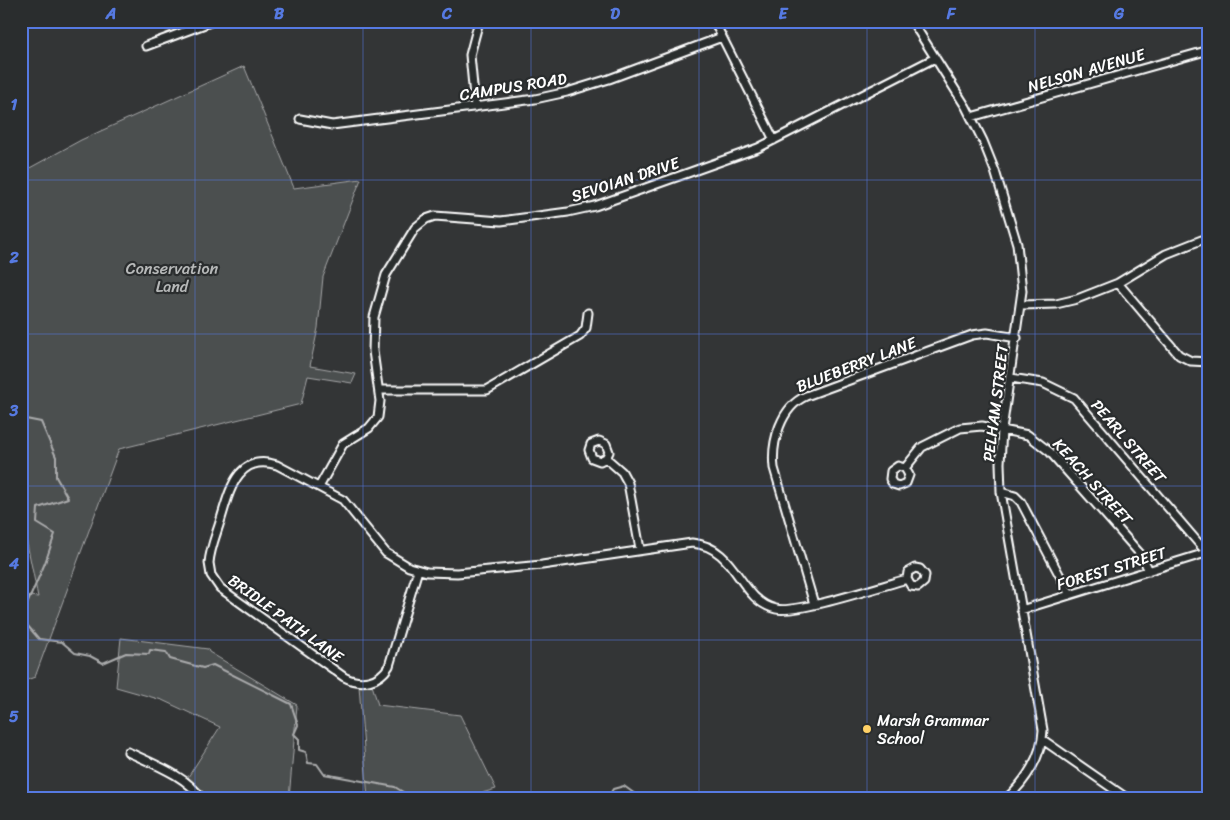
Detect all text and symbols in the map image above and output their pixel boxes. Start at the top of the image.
text: A [105,0,116,28]
text: B [274,0,285,28]
text: C [441,0,453,28]
text: D [610,0,620,28]
text: E [779,0,789,28]
text: F [946,0,957,28]
text: G [1113,0,1125,28]
street label: NELSON AVENUE [1024,40,1149,101]
street label: CAMPUS ROAD [457,64,569,109]
text: 1 [11,90,18,119]
street label: SEVOIAN DRIVE [567,148,684,211]
text: 2 [8,243,19,272]
park label: Conservation Land [126,254,219,301]
street label: BLUEBERRY LANE [792,328,922,401]
street label: PELHAM STREET [974,341,1017,463]
street label: PEARL STREET [1083,392,1174,491]
text: 3 [9,396,19,425]
street label: KEACH STREET [1045,431,1141,532]
street label: FOREST STREET [1053,538,1171,599]
text: 4 [8,549,19,578]
street label: BRIDLE PATH LANE [222,566,351,671]
text: 5 [9,702,19,731]
place label: Marsh Grammar School [877,706,990,753]
marker: Marsh Grammar School [861,723,873,735]

